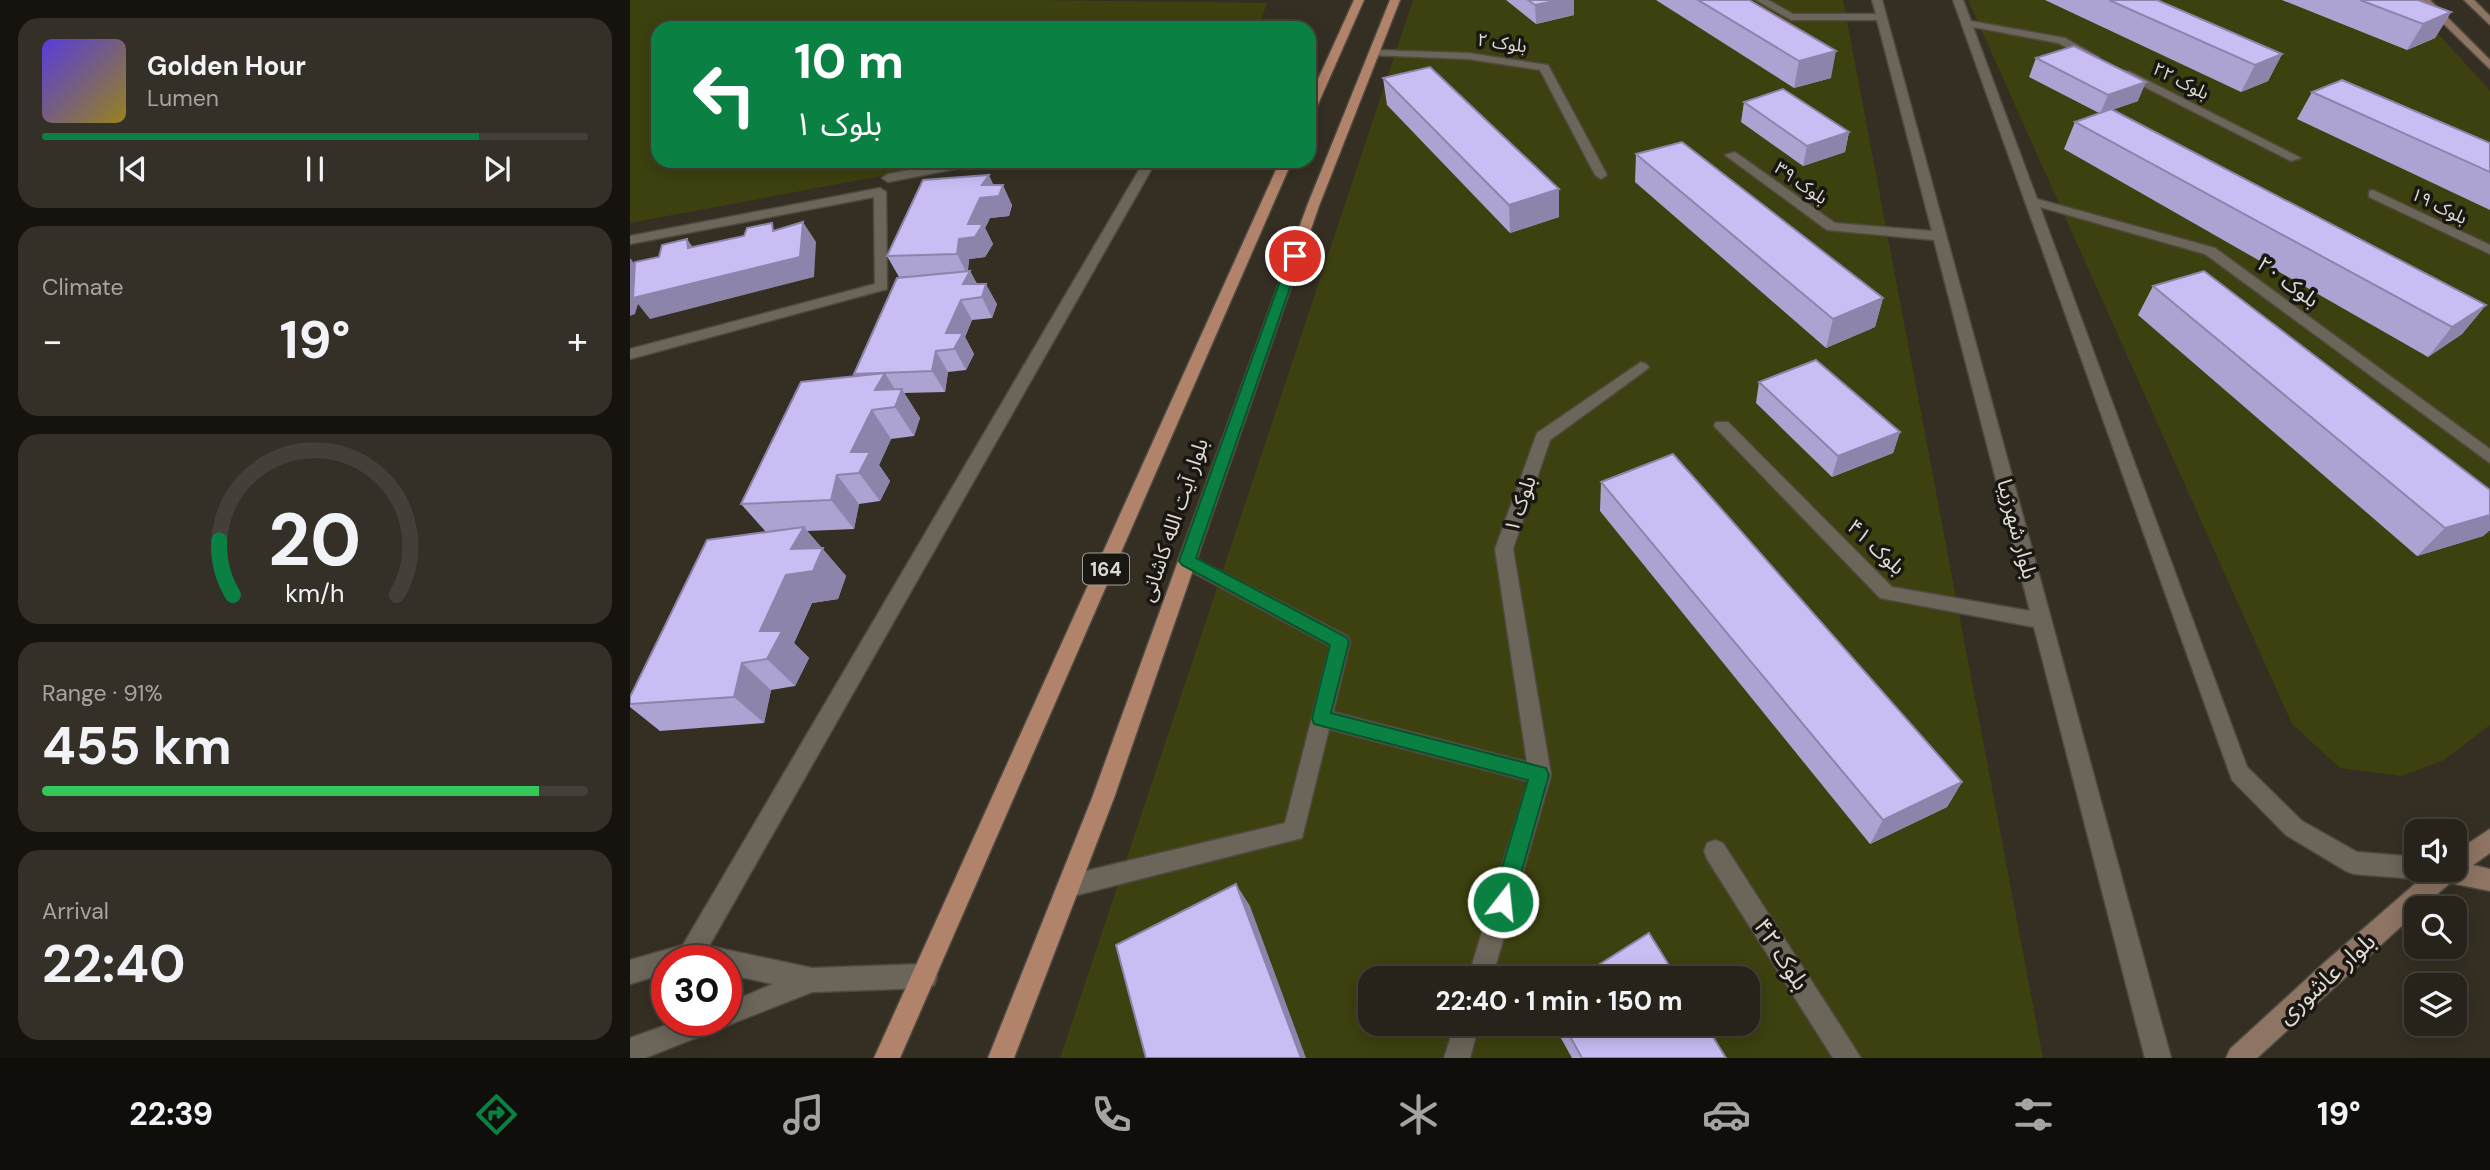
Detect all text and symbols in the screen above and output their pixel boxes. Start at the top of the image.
street label: بلوک ۲ [1476,28,1528,58]
text: 10 m [794,29,904,93]
text: Golden Hour [147,49,306,83]
icon: left [679,49,770,140]
street label: بلوک ۲۲ [2149,57,2213,105]
text: Lumen [147,83,219,113]
text: بلوک ۱ [794,103,882,145]
icon: previous [114,150,152,188]
icon: pause [296,150,334,188]
icon: next [478,150,516,188]
street label: بلوک ۳۹ [1770,156,1832,210]
street label: بلوک ۱۹ [2407,182,2471,230]
pin [1265,226,1325,286]
icon: arrive [1276,237,1314,275]
street label: بلوک ۲۰ [2251,250,2325,314]
text: Climate [42,272,124,302]
text: 19° [280,306,350,374]
text: − [42,316,63,366]
text: + [567,316,588,366]
street label: بلوار آیت الله کاشانی [1133,435,1215,605]
street label: بلوک ۱ [1497,472,1543,536]
street label: بلوار شهرزیبا [1990,476,2044,582]
text: 20 [269,493,361,588]
street label: بلوک ۴۱ [1841,513,1911,581]
road number: 164 [1083,554,1129,584]
text: km/h [285,577,345,610]
text: Range · 91% [42,678,163,708]
text: 455 km [42,712,232,780]
map controls [2404,819,2467,1036]
button: sound [2404,819,2467,882]
position arrow [1466,865,1540,939]
text: Arrival [42,896,109,926]
button: search [2404,896,2467,959]
street label: بلوک ۴۲ [1747,912,1817,996]
street label: بلوار عاشوری [2270,926,2382,1030]
text: 22:40 [42,930,186,998]
speed limit sign: 30 [651,945,742,1036]
button: layers [2404,973,2467,1036]
text: 22:40 · 1 min · 150 m [1435,984,1683,1018]
icon: directions [472,1090,521,1139]
icon: music [779,1090,828,1139]
icon: phone [1087,1090,1136,1139]
icon: climate [1394,1090,1443,1139]
icon: car [1702,1090,1751,1139]
icon: filters [2009,1090,2058,1139]
text: 22:39 [129,1093,213,1135]
text: 19° [2317,1093,2361,1135]

